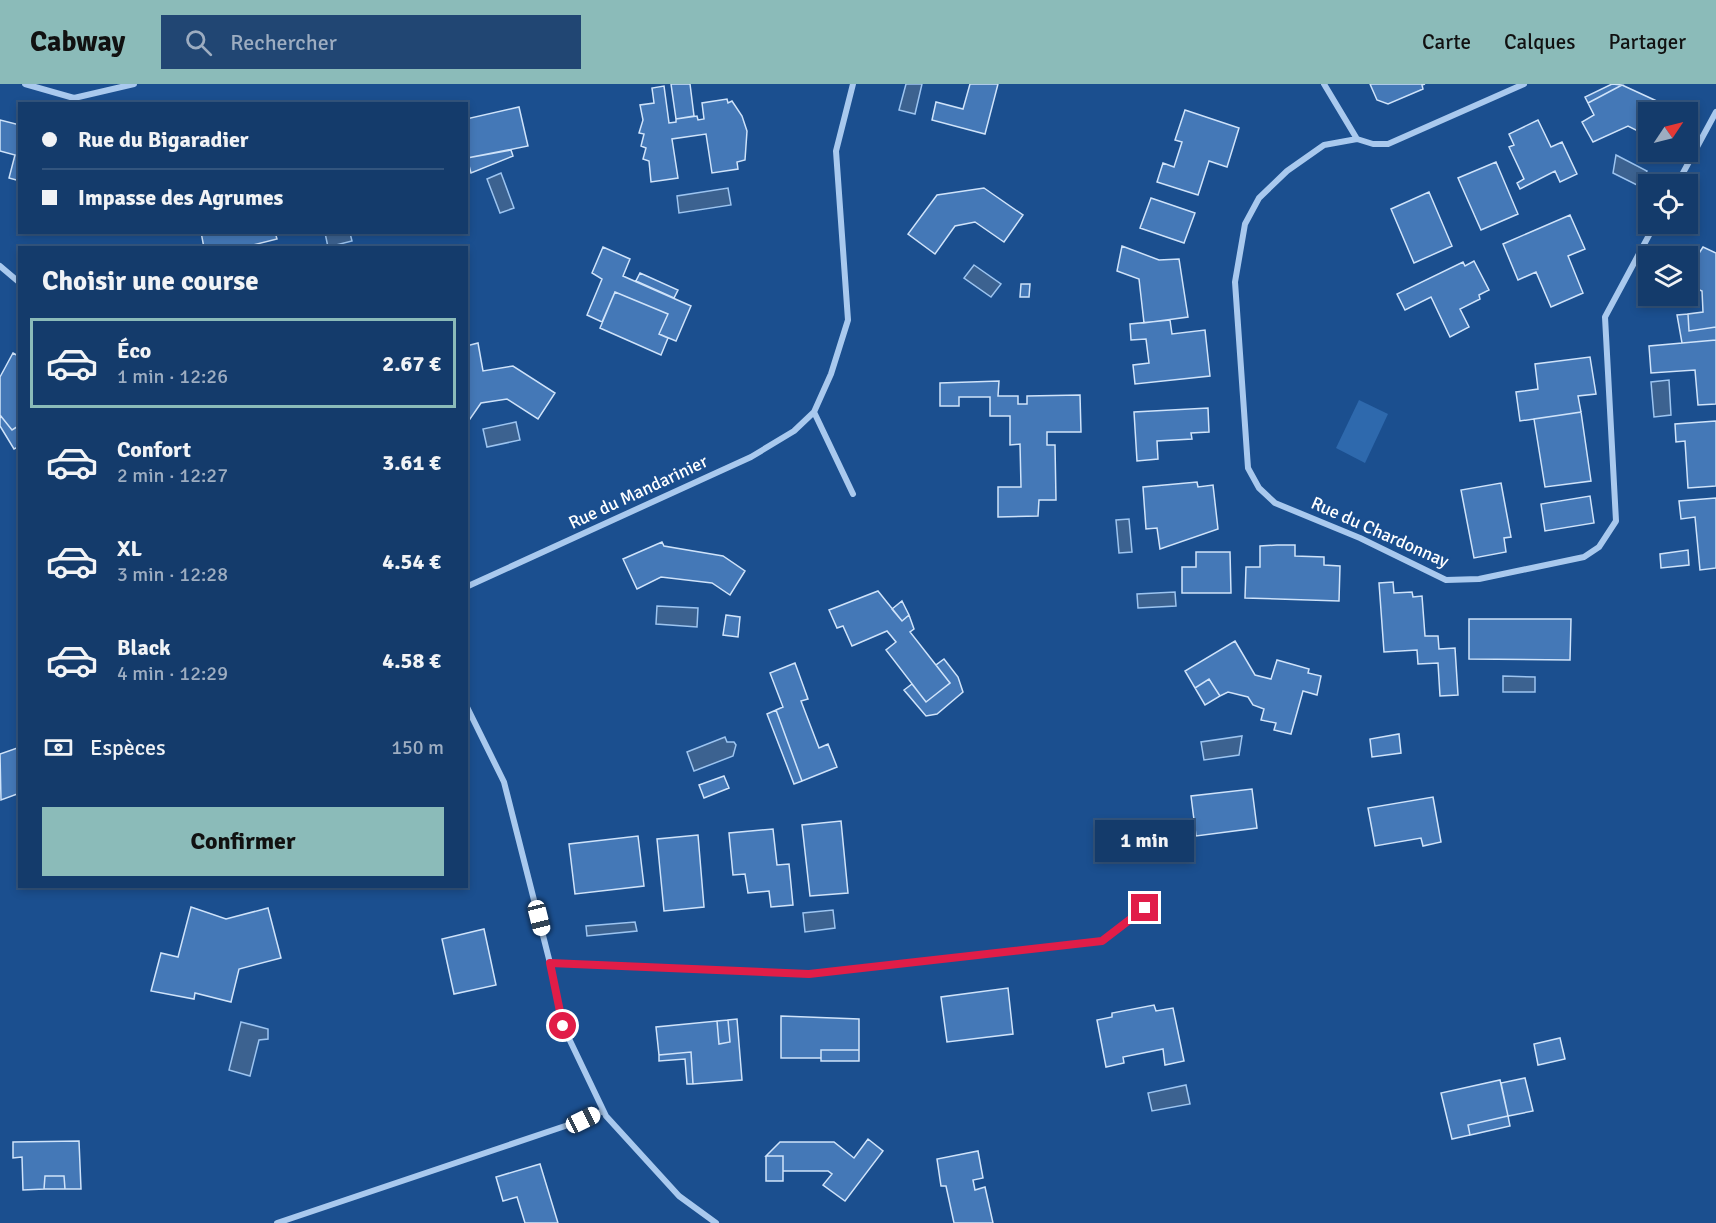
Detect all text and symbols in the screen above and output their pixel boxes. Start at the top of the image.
search box [161,15,581,69]
text: Cabway [30,25,125,59]
icon: search [182,26,215,59]
text: Rechercher [230,29,337,56]
text: Carte [1422,29,1471,55]
text: Calques [1504,29,1575,55]
text: Partager [1608,29,1686,55]
north arrow [1638,102,1698,162]
map controls [1638,102,1698,306]
text: Rue du Bigaradier [78,126,249,153]
button: locate [1638,174,1698,234]
text: Impasse des Agrumes [78,184,283,211]
button: layers [1638,246,1698,306]
text: Choisir une course [42,265,259,298]
icon: car [45,336,99,390]
text: Éco [117,337,151,364]
text: 2.67 € [382,350,441,377]
text: 1 min · 12:26 [117,364,228,389]
icon: car [45,435,99,489]
text: Confort [117,436,191,463]
text: 3.61 € [382,449,441,476]
street label: Rue du Mandarinier [565,450,711,534]
text: 2 min · 12:27 [117,463,228,488]
street label: Rue du Chardonnay [1308,492,1453,573]
icon: car [45,534,99,588]
text: XL [117,535,142,562]
text: 4.54 € [382,548,441,575]
text: 3 min · 12:28 [117,562,228,587]
icon: car [45,633,99,687]
text: Black [117,634,171,661]
text: 4.58 € [382,647,441,674]
text: 4 min · 12:29 [117,661,228,686]
icon: cash [42,731,75,764]
text: Espèces [90,734,166,761]
text: 150 m [391,735,444,760]
button: Confirmer [42,807,444,876]
callout: 1 min [1096,821,1194,863]
text: 1 min [1120,828,1169,853]
route end [1131,894,1158,921]
car [526,898,552,938]
route start [549,1012,576,1039]
car [563,1104,603,1136]

